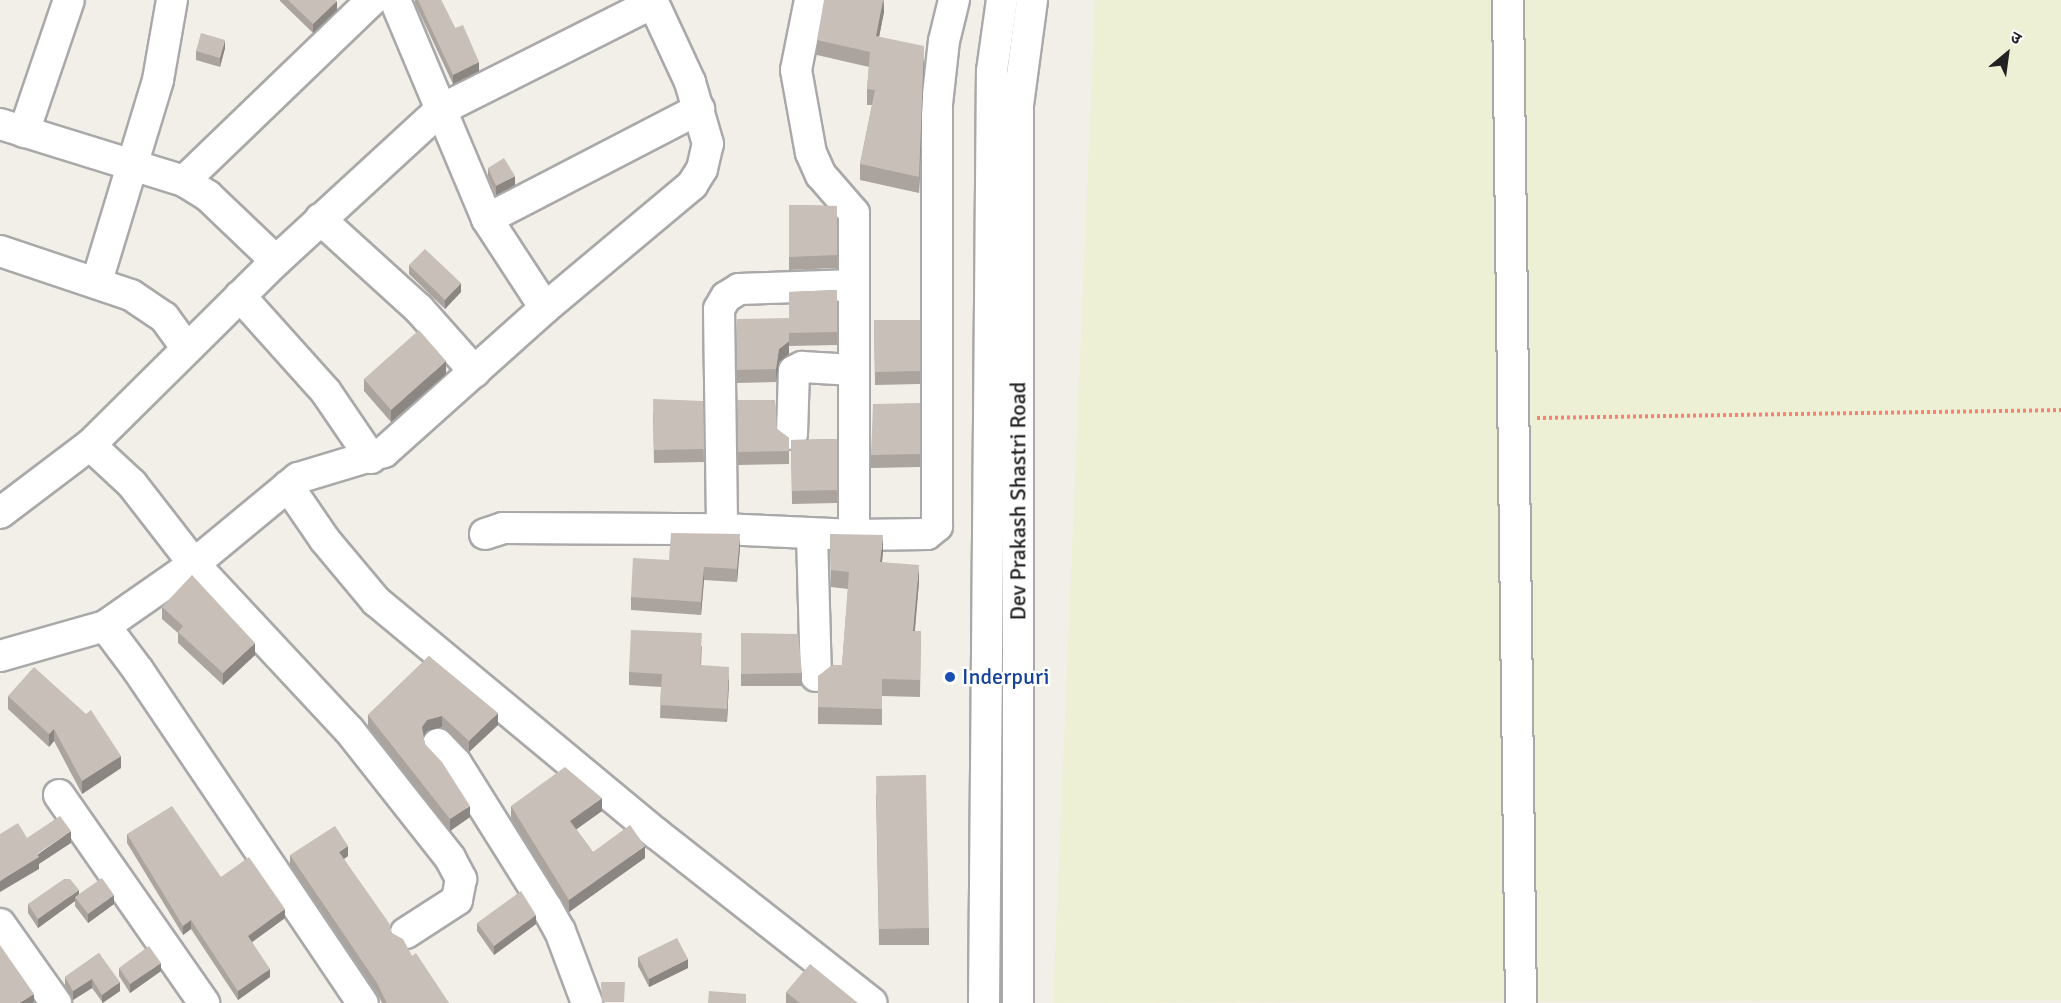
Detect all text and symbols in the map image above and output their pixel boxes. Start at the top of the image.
north arrow [1977,24,2037,84]
text: उ [2007,27,2025,49]
street label: Dev Prakash Shastri Road [1005,382,1031,620]
place label: Inderpuri [962,664,1049,690]
marker: Inderpuri [943,670,957,684]

